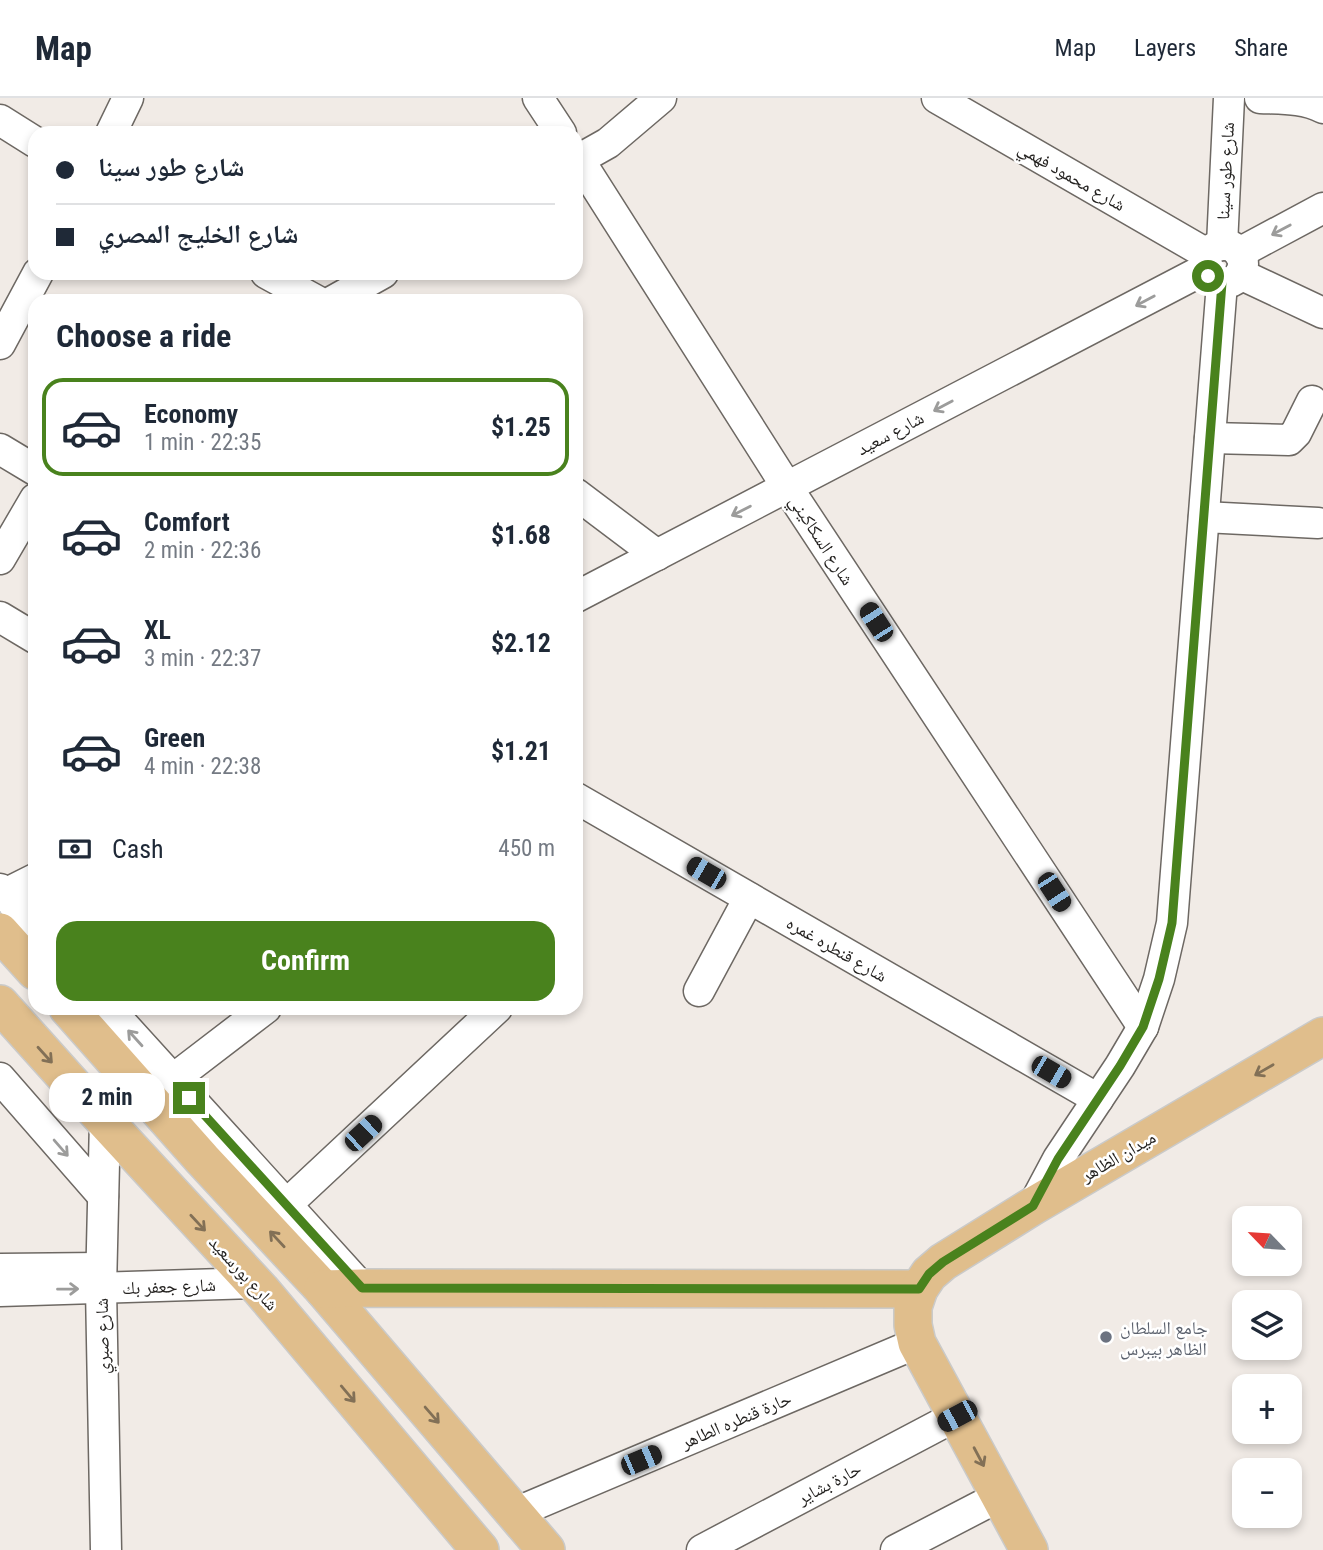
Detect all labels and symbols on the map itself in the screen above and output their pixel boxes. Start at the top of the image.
street label: شارع طور سينا [1212,122,1239,220]
street label: شارع محمود فهمي [1012,137,1129,219]
one-way arrow [1271,224,1292,237]
route start [1192,260,1224,292]
one-way arrow [1135,294,1155,308]
one-way arrow [933,399,954,413]
street label: شارع سعيد [853,407,927,460]
street label: شارع السكاكيني [781,491,859,591]
one-way arrow [731,505,752,518]
car [856,599,897,645]
car [683,853,730,893]
car [1034,869,1075,915]
street label: شارع قنطره غمره [783,912,891,987]
one-way arrow [127,1029,143,1047]
one-way arrow [37,1046,53,1064]
car [1028,1052,1075,1092]
one-way arrow [1255,1063,1275,1077]
callout: 2 min [49,1074,164,1122]
route end [173,1082,205,1114]
car [341,1111,386,1155]
street label: ميدان الظاهر [1076,1126,1160,1187]
one-way arrow [53,1139,69,1157]
north arrow [1232,1206,1302,1276]
one-way arrow [190,1214,207,1231]
street label: شارع بورسعيد [204,1231,283,1315]
one-way arrow [268,1231,285,1248]
street label: شارع جعفر بك [122,1274,216,1299]
one-way arrow [56,1282,79,1296]
street label: شارع صبري [91,1298,118,1374]
place label: جامع السلطان الظاهر بيبرس [1120,1317,1208,1360]
marker: جامع السلطان الظاهر بيبرس [1098,1329,1114,1345]
one-way arrow [340,1385,356,1403]
street label: حارة قنطره الطاهر [677,1387,794,1453]
car [934,1397,981,1435]
one-way arrow [424,1406,440,1424]
car [618,1442,665,1478]
one-way arrow [972,1446,986,1466]
street label: حارة بشاير [793,1457,865,1510]

